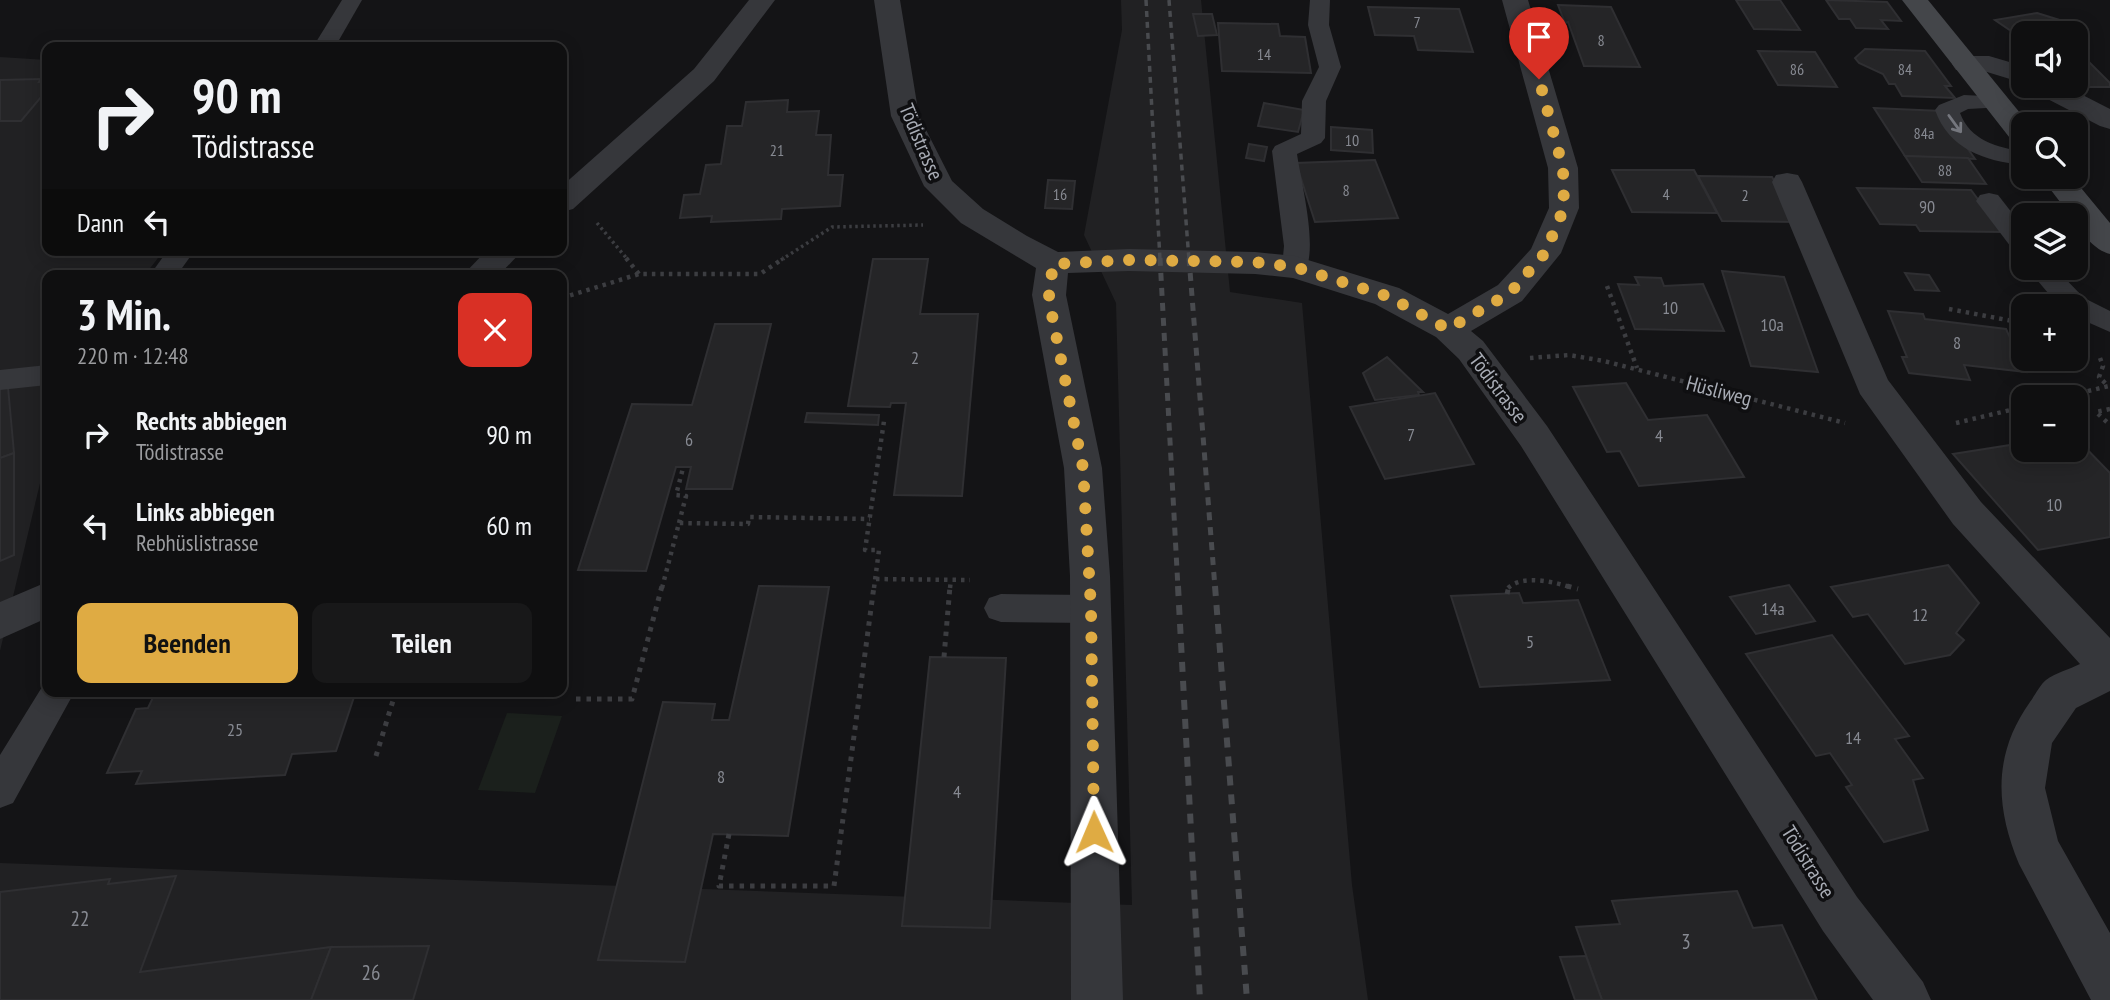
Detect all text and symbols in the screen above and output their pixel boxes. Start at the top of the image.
pin [1509,7,1569,79]
house number: 7 [1413,12,1421,32]
icon: arrive [1520,18,1558,56]
map controls [2011,21,2088,462]
button: sound [2011,21,2088,98]
house number: 8 [1597,30,1605,50]
house number: 14 [1257,44,1271,64]
house number: 86 [1790,59,1804,79]
house number: 84 [1898,59,1912,79]
text: 90 m [192,63,281,127]
icon: right [77,70,168,161]
street label: Tödistrasse [893,100,950,184]
button: search [2011,112,2088,189]
one-way arrow [1947,115,1962,134]
house number: 84a [1914,123,1934,143]
text: Tödistrasse [192,125,315,167]
house number: 10 [1345,130,1359,150]
house number: 21 [770,140,784,160]
house number: 88 [1938,160,1952,180]
house number: 8 [1342,180,1350,200]
house number: 16 [1053,184,1067,204]
house number: 4 [1662,184,1670,204]
house number: 2 [1741,185,1749,205]
house number: 90 [1919,195,1935,218]
icon: left [138,203,176,241]
button: layers [2011,203,2088,280]
text: Dann [77,206,124,239]
text: 3 Min. [77,287,171,342]
button: close [458,293,532,367]
button: + [2011,294,2088,371]
house number: 10 [1662,296,1678,319]
house number: 10a [1760,313,1784,336]
house number: 8 [1953,331,1961,354]
text: 220 m · 12:48 [77,341,189,370]
house number: 2 [911,346,919,369]
street label: Tödistrasse [1463,347,1533,428]
street label: Hüsliweg [1683,369,1755,412]
button: − [2011,385,2088,462]
text: Rechts abbiegen [136,404,287,437]
icon: right [77,416,115,454]
text: 90 m [486,418,532,451]
house number: 7 [1407,423,1415,446]
house number: 4 [1655,424,1663,447]
house number: 6 [685,428,693,451]
text: Tödistrasse [136,437,224,466]
house number: 10 [2046,493,2062,516]
text: Links abbiegen [136,495,275,528]
icon: left [77,507,115,545]
text: 60 m [486,509,532,542]
text: Rebhüslistrasse [136,528,259,557]
house number: 14a [1761,597,1785,620]
button: Beenden [77,603,298,683]
button: Teilen [312,603,532,683]
house number: 12 [1912,603,1928,626]
house number: 5 [1526,630,1534,653]
house number: 25 [227,718,243,741]
house number: 14 [1845,726,1861,749]
house number: 8 [717,765,725,788]
house number: 4 [953,780,961,803]
position arrow [1057,795,1131,869]
street label: Tödistrasse [1776,820,1841,903]
house number: 22 [71,905,89,932]
house number: 3 [1681,928,1691,955]
house number: 26 [362,959,380,986]

